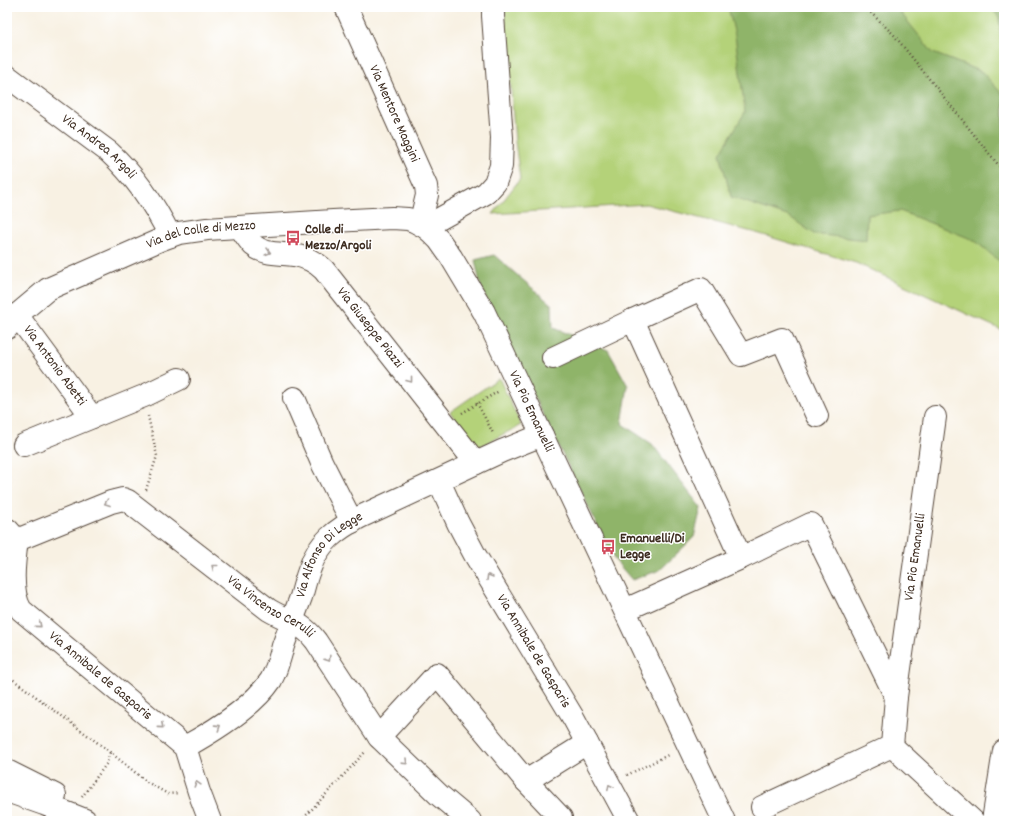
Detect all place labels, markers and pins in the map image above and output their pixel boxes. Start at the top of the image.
place label: Colle di Mezzo/Argoli [305,220,372,256]
bus stop icon: Colle di Mezzo/Argoli [284,229,302,247]
place label: Emanuelli/Di Legge [620,529,685,565]
bus stop icon: Emanuelli/Di Legge [599,538,617,556]

